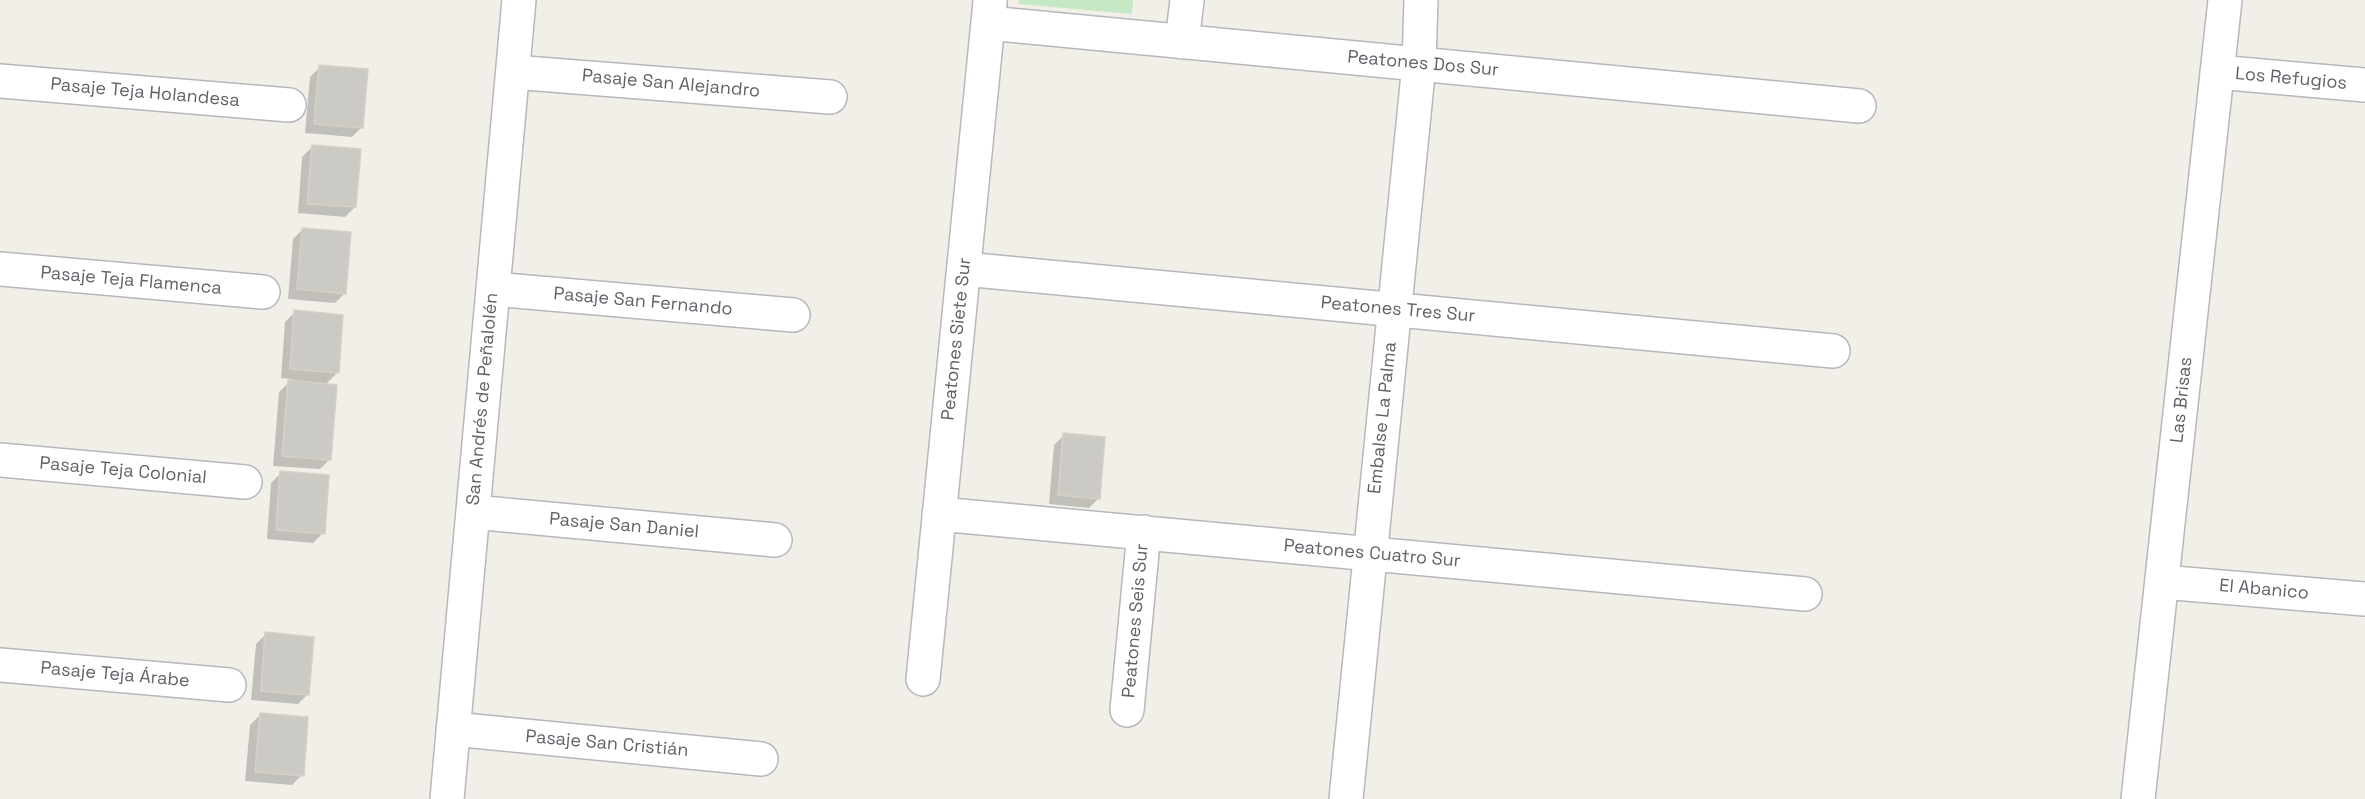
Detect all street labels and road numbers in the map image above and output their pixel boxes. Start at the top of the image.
street label: Peatones Dos Sur [1346,47,1500,81]
street label: Los Refugios [2234,63,2348,95]
street label: Pasaje San Alejandro [581,65,761,103]
street label: Pasaje Teja Holandesa [49,74,241,112]
street label: Peatones Siete Sur [938,256,976,422]
street label: Pasaje Teja Flamenca [39,262,223,300]
street label: Pasaje San Fernando [553,283,733,321]
street label: San Andrés de Peñalolén [463,292,503,506]
street label: Peatones Tres Sur [1320,292,1476,328]
street label: Embalse La Palma [1364,341,1402,495]
street label: Las Brisas [2167,356,2197,444]
street label: Pasaje Teja Colonial [39,453,207,489]
street label: Pasaje San Daniel [548,509,700,543]
street label: Peatones Cuatro Sur [1283,536,1461,572]
street label: Peatones Seis Sur [1118,543,1154,699]
street label: El Abanico [2218,575,2310,605]
street label: Pasaje Teja Árabe [40,658,190,692]
street label: Pasaje San Cristián [525,726,689,762]

